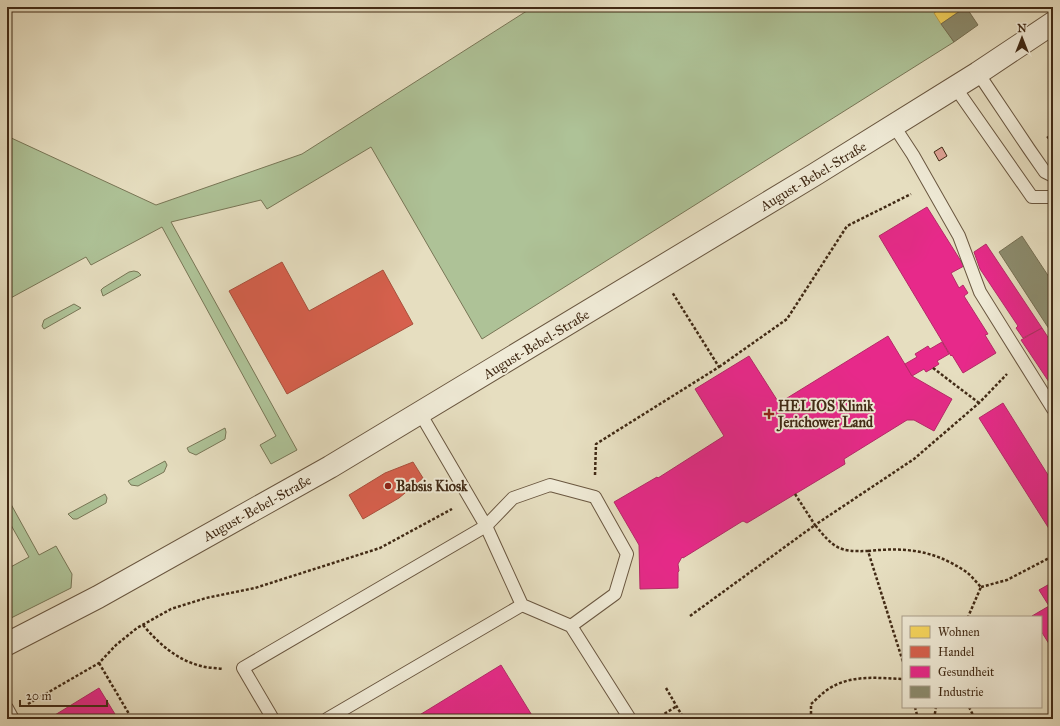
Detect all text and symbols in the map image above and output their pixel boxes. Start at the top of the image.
north arrow [1002,18,1042,58]
text: N [1017,22,1027,35]
street label: August-Bebel-Straße [756,138,870,215]
street label: August-Bebel-Straße [479,306,593,383]
place label: HELIOS Klinik Jerichower Land [776,398,874,432]
marker: HELIOS Klinik Jerichower Land [763,408,775,420]
street label: August-Bebel-Straße [199,472,315,546]
place label: Babsis Kiosk [396,478,468,495]
marker: Babsis Kiosk [383,481,393,491]
legend [902,616,1042,708]
text: Wohnen [938,625,980,639]
text: Handel [938,645,975,659]
text: Gesundheit [938,665,995,679]
scale bar [20,682,107,708]
text: Industrie [938,685,983,699]
text: 20 m [26,689,52,703]

